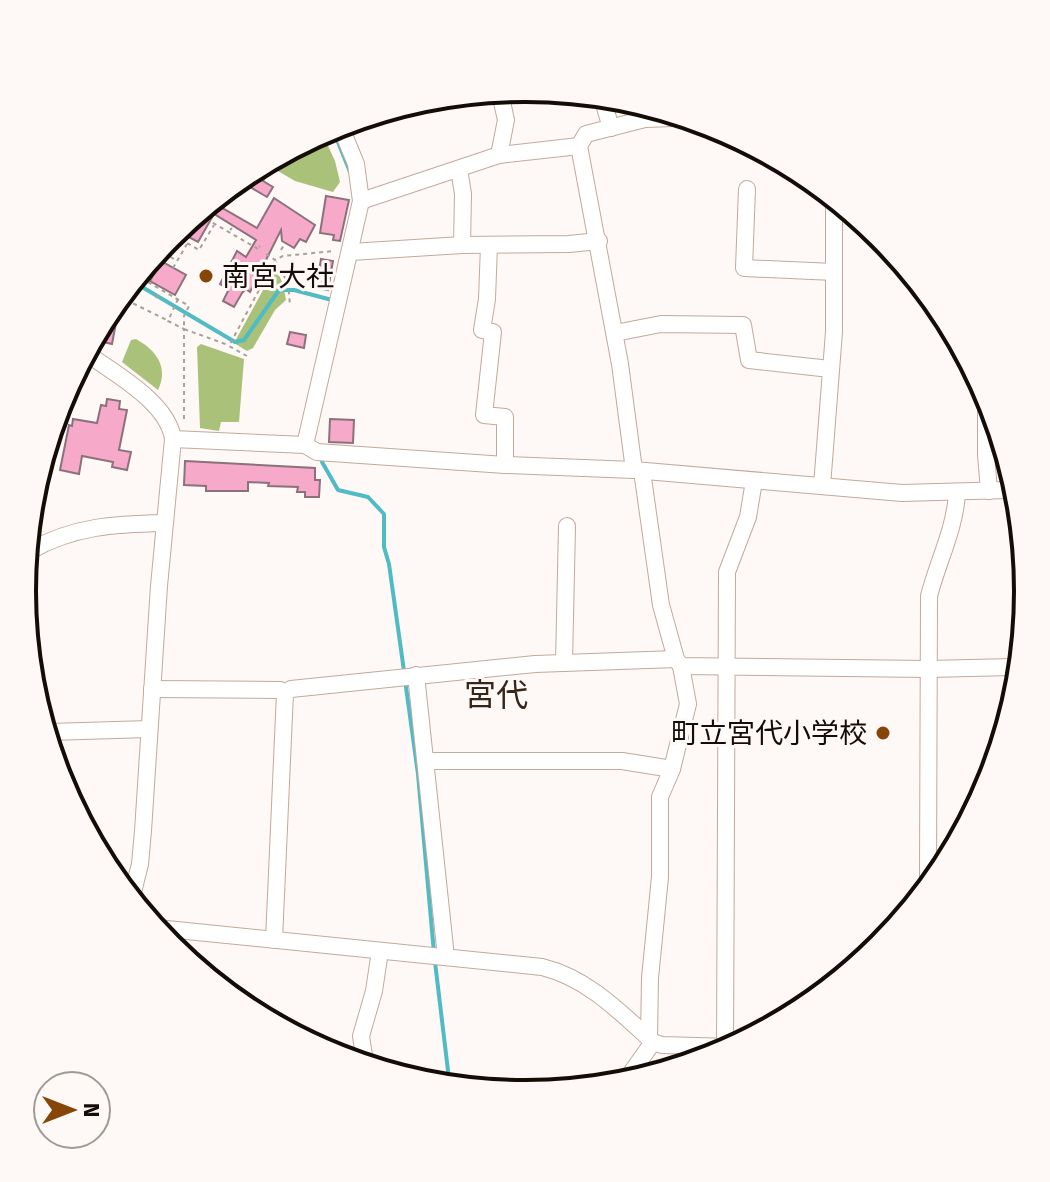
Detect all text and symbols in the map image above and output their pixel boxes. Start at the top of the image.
place label: 南宮大社 [222,260,334,293]
marker: 南宮大社 [197,267,215,285]
district label: 宮代 [464,676,528,714]
place label: 町立宮代小学校 [671,717,867,750]
marker: 町立宮代小学校 [874,724,892,742]
north arrow [32,1070,112,1150]
text: N [78,1103,105,1117]

